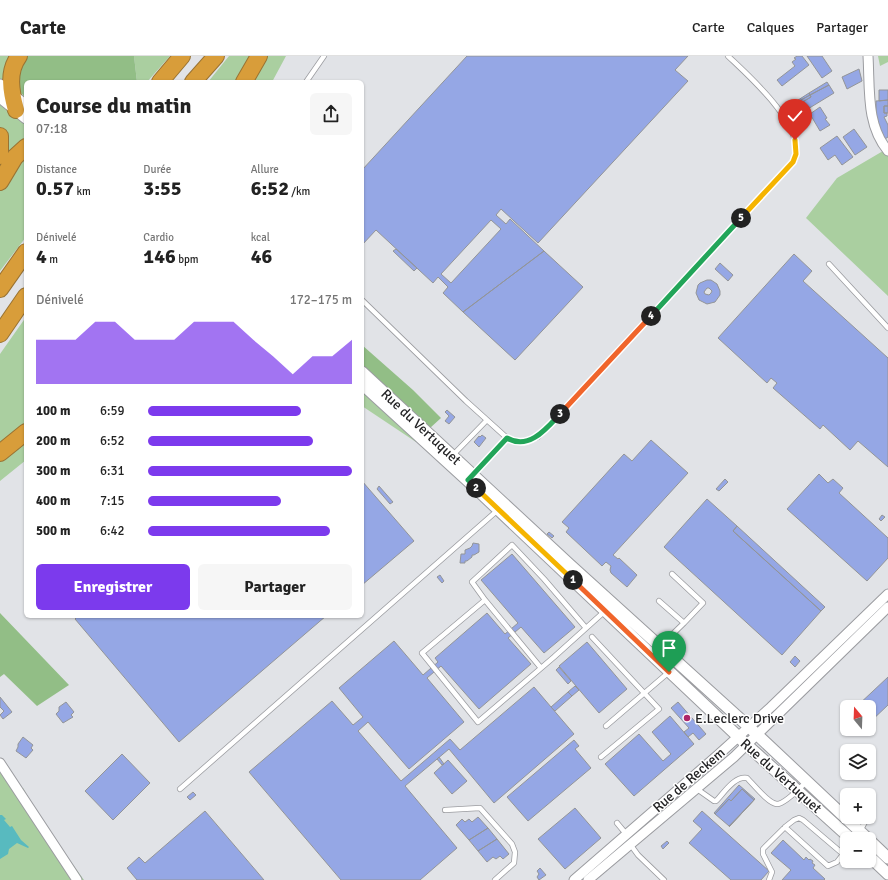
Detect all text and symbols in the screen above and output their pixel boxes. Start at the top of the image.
text: Carte [20,16,66,40]
text: Carte [692,19,725,36]
text: Calques [747,19,794,36]
text: Partager [816,19,868,36]
text: Course du matin [36,92,192,119]
button: share [310,93,352,135]
pin [778,99,812,140]
icon: check [784,105,806,127]
text: 07:18 [36,121,68,137]
text: Distance [36,163,77,176]
text: Durée [143,163,171,176]
text: Allure [251,163,279,176]
text: 0.57 [36,176,74,201]
text: 3:55 [143,176,182,201]
text: 6:52 [251,176,289,201]
text: km [74,185,91,198]
text: /km [289,185,310,198]
pin: 5 [731,208,751,228]
text: 5 [738,211,744,224]
text: Dénivelé [36,231,77,244]
text: Cardio [143,231,174,244]
text: kcal [251,231,270,244]
text: 4 [36,244,47,269]
text: 146 [143,244,176,269]
text: 46 [251,244,272,269]
text: m [47,253,58,266]
text: bpm [176,253,199,266]
text: Dénivelé [36,292,84,308]
text: 172–175 m [290,292,352,308]
pin: 4 [641,306,661,326]
text: 4 [648,309,654,322]
street label: Rue du Vertuquet [377,386,465,468]
text: 100 m [36,403,70,419]
text: 6:59 [100,403,125,419]
pin: 3 [550,404,570,424]
text: 3 [557,407,563,420]
text: 200 m [36,433,70,449]
text: 6:52 [100,433,125,449]
text: 300 m [36,463,70,479]
text: 6:31 [100,463,125,479]
pin: 2 [466,478,486,498]
text: 2 [473,481,479,494]
text: 400 m [36,493,70,509]
text: 7:15 [100,493,125,509]
text: 500 m [36,523,70,539]
text: 6:42 [100,523,125,539]
button: Enregistrer [36,564,190,610]
button: Partager [198,564,352,610]
pin: 1 [563,570,583,590]
text: 1 [570,573,576,586]
pin [652,631,686,672]
icon: arrive [658,637,680,659]
north arrow [840,700,876,736]
map controls [840,700,876,868]
place label: E.Leclerc Drive [695,710,784,727]
marker: E.Leclerc Drive [682,713,692,723]
street label: Rue du Vertuquet [737,735,825,817]
street label: Rue de Reckem [649,744,729,816]
button: layers [840,744,876,780]
button: + [840,788,876,824]
button: − [840,832,876,868]

